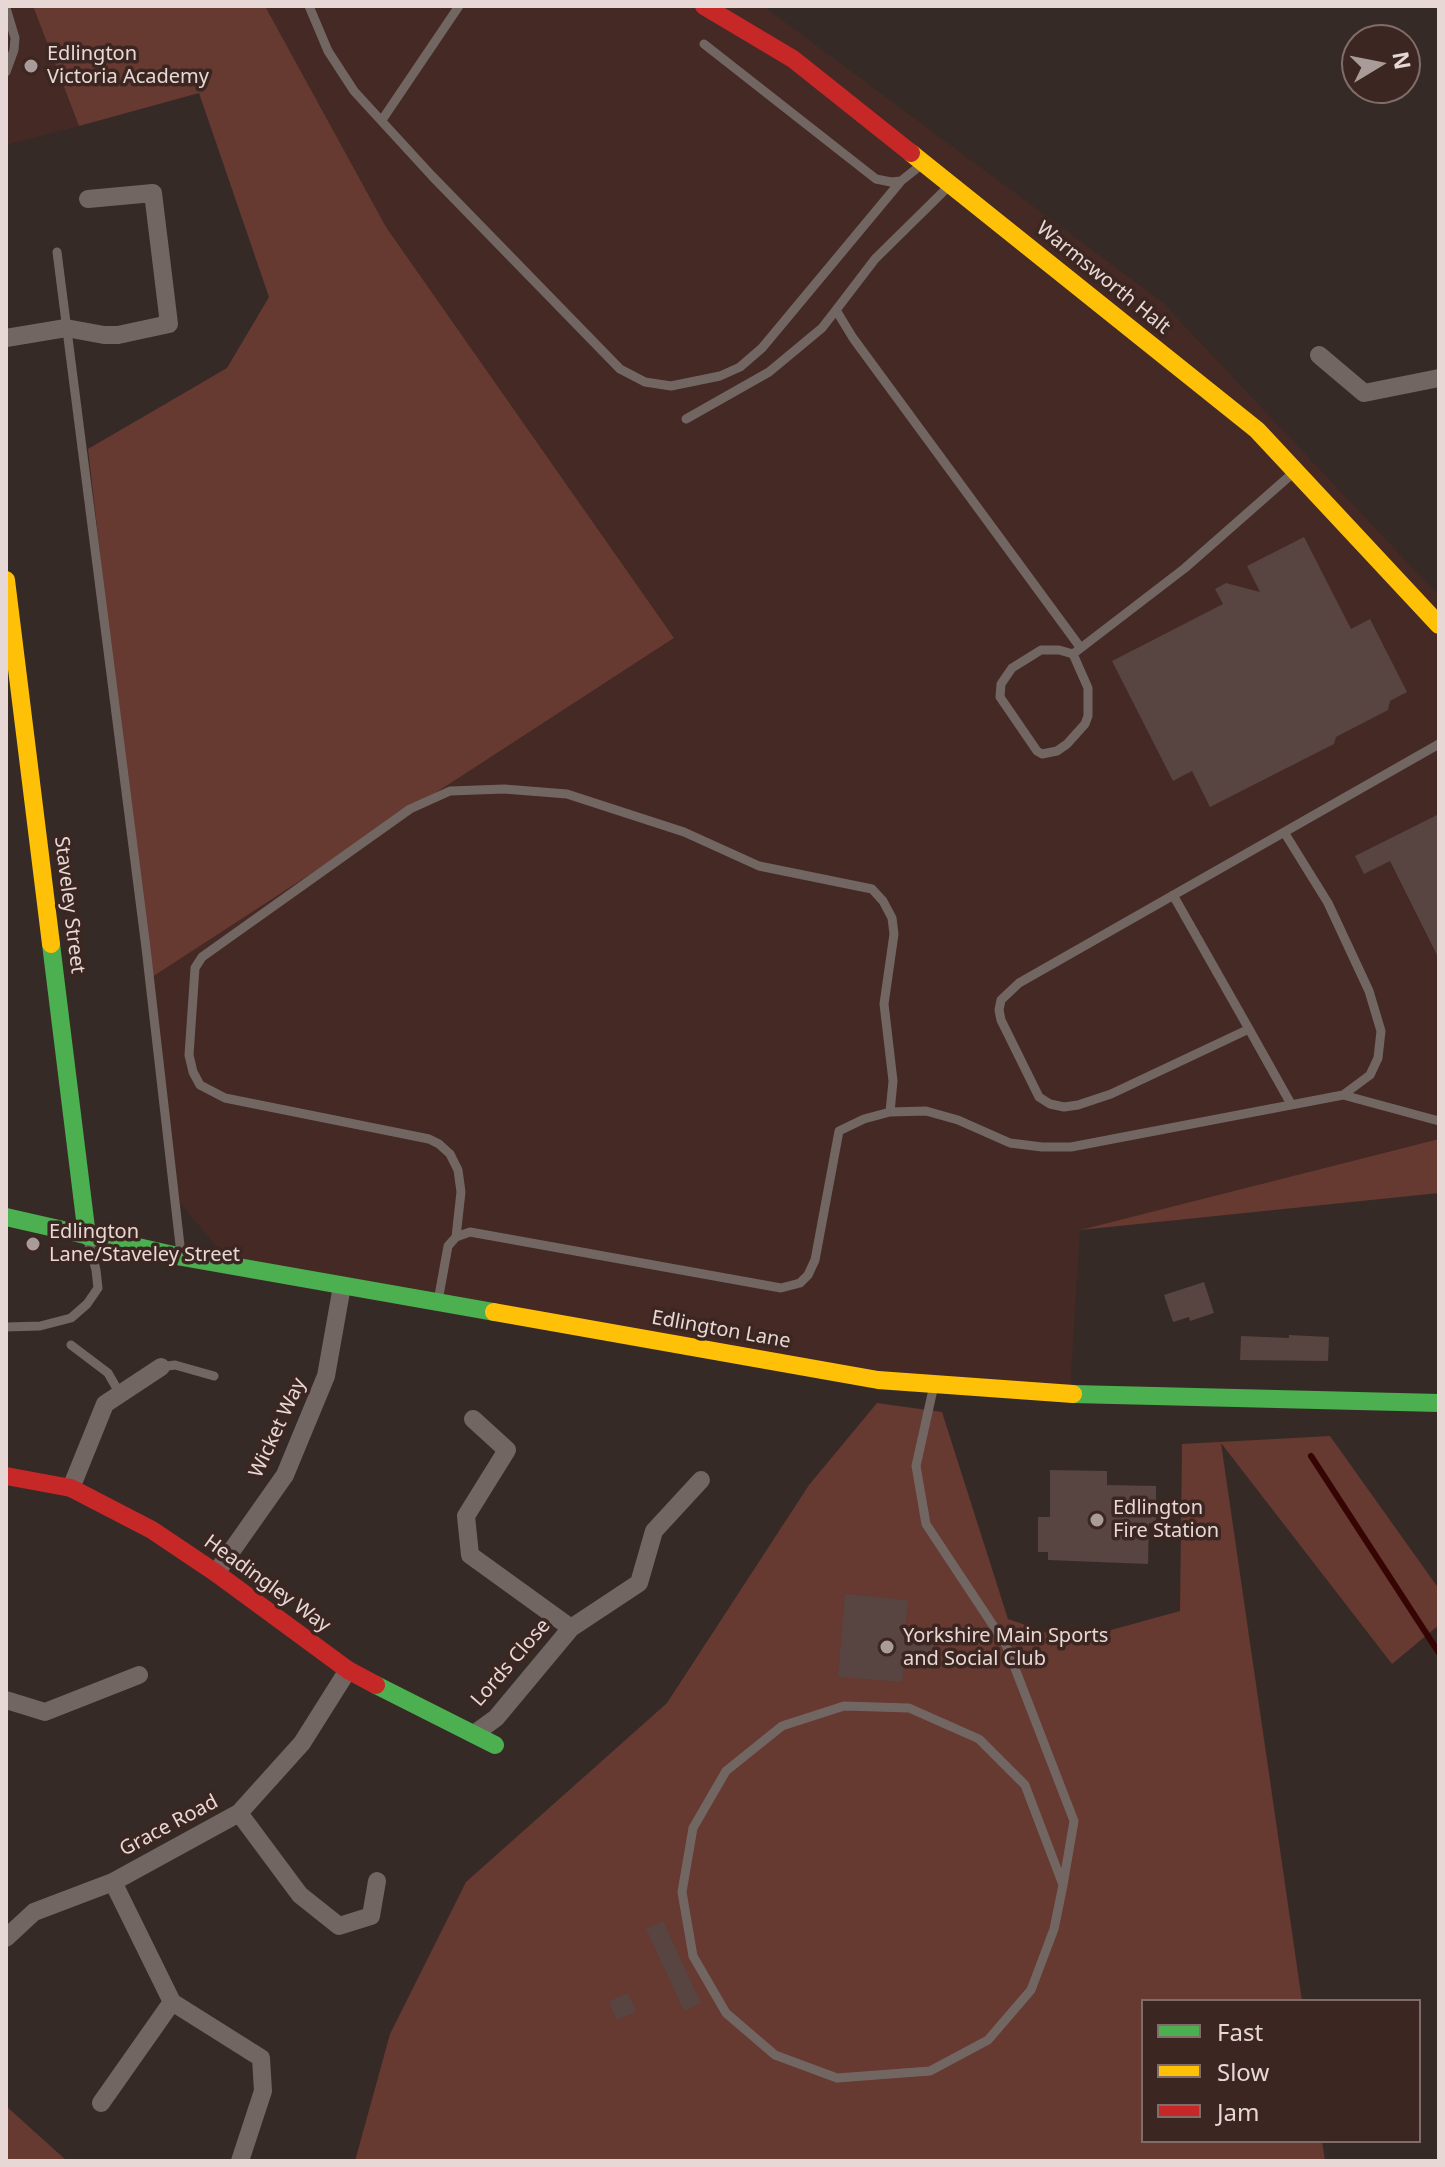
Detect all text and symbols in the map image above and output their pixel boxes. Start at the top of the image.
north arrow [1341,24,1421,104]
place label: Edlington Victoria Academy [47,42,209,89]
text: N [1386,49,1419,72]
marker: Edlington Victoria Academy [22,57,40,75]
street label: Warmsworth Halt [1031,217,1175,339]
street label: Staveley Street [49,835,89,975]
place label: Edlington Lane/Staveley Street [49,1220,240,1267]
marker: Edlington Lane/Staveley Street [24,1235,42,1253]
street label: Edlington Lane [650,1306,792,1354]
street label: Wicket Way [244,1374,312,1482]
place label: Edlington Fire Station [1113,1496,1219,1543]
marker: Edlington Fire Station [1088,1511,1106,1529]
street label: Headingley Way [199,1530,335,1638]
street label: Lords Close [466,1614,556,1712]
place label: Yorkshire Main Sports and Social Club [903,1624,1108,1671]
marker: Yorkshire Main Sports and Social Club [878,1638,896,1656]
street label: Grace Road [116,1790,222,1862]
legend [1141,1999,1421,2143]
text: Fast [1217,2015,1263,2048]
text: Slow [1217,2055,1269,2088]
text: Jam [1217,2095,1259,2128]

